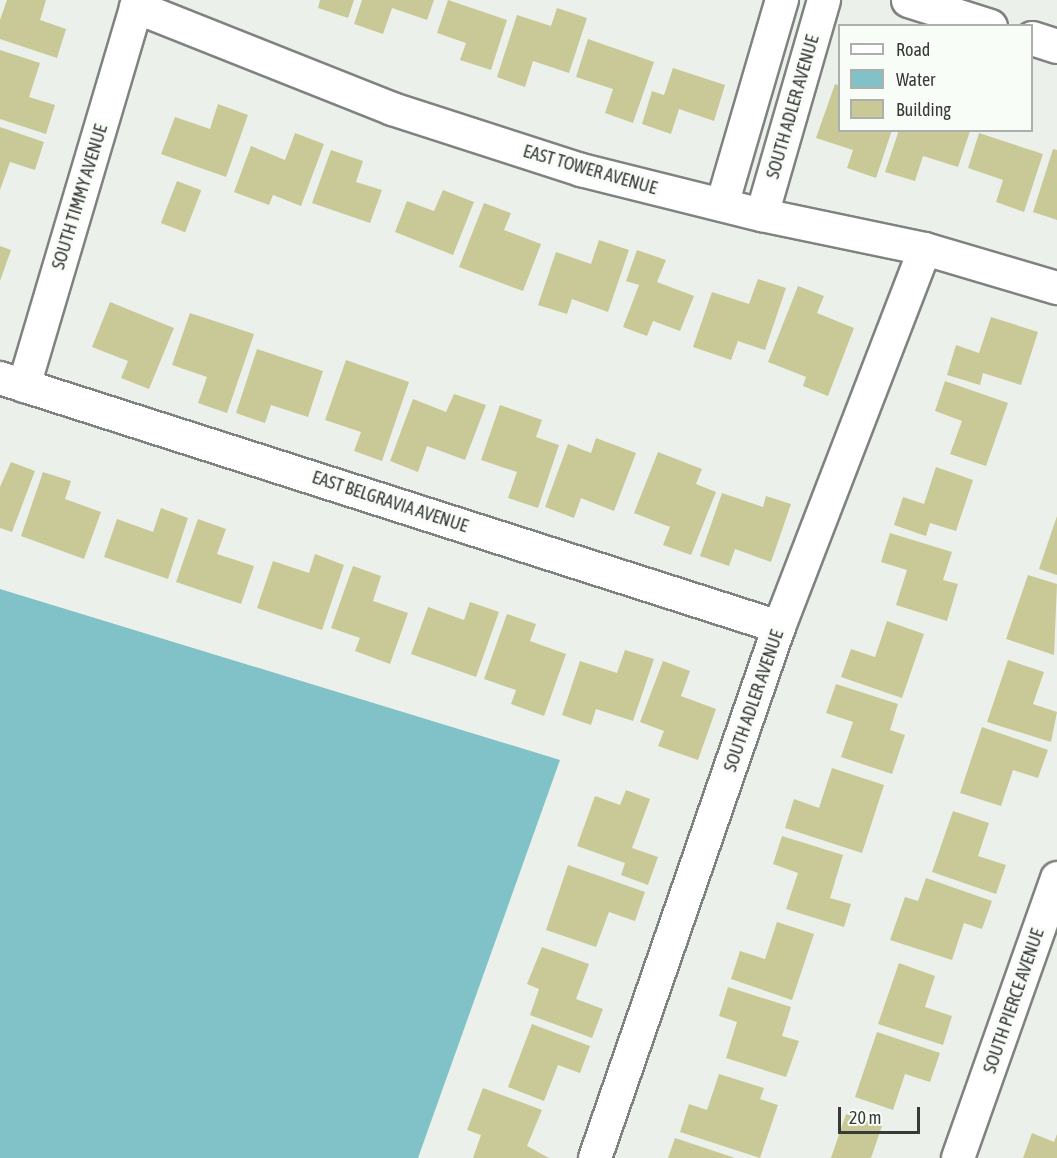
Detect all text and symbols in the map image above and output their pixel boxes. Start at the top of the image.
legend [838,24,1033,132]
street label: SOUTH ADLER AVENUE [762,33,824,181]
text: Road [896,39,930,60]
text: Water [896,69,935,90]
text: Building [896,99,951,120]
street label: SOUTH TIMMY AVENUE [48,122,112,272]
street label: EAST TOWER AVENUE [521,141,659,199]
street label: EAST BELGRAVIA AVENUE [309,467,471,537]
street label: SOUTH ADLER AVENUE [720,627,788,775]
street label: SOUTH PIERCE AVENUE [979,926,1049,1076]
scale bar [841,1095,924,1133]
text: 20 m [849,1107,881,1128]

